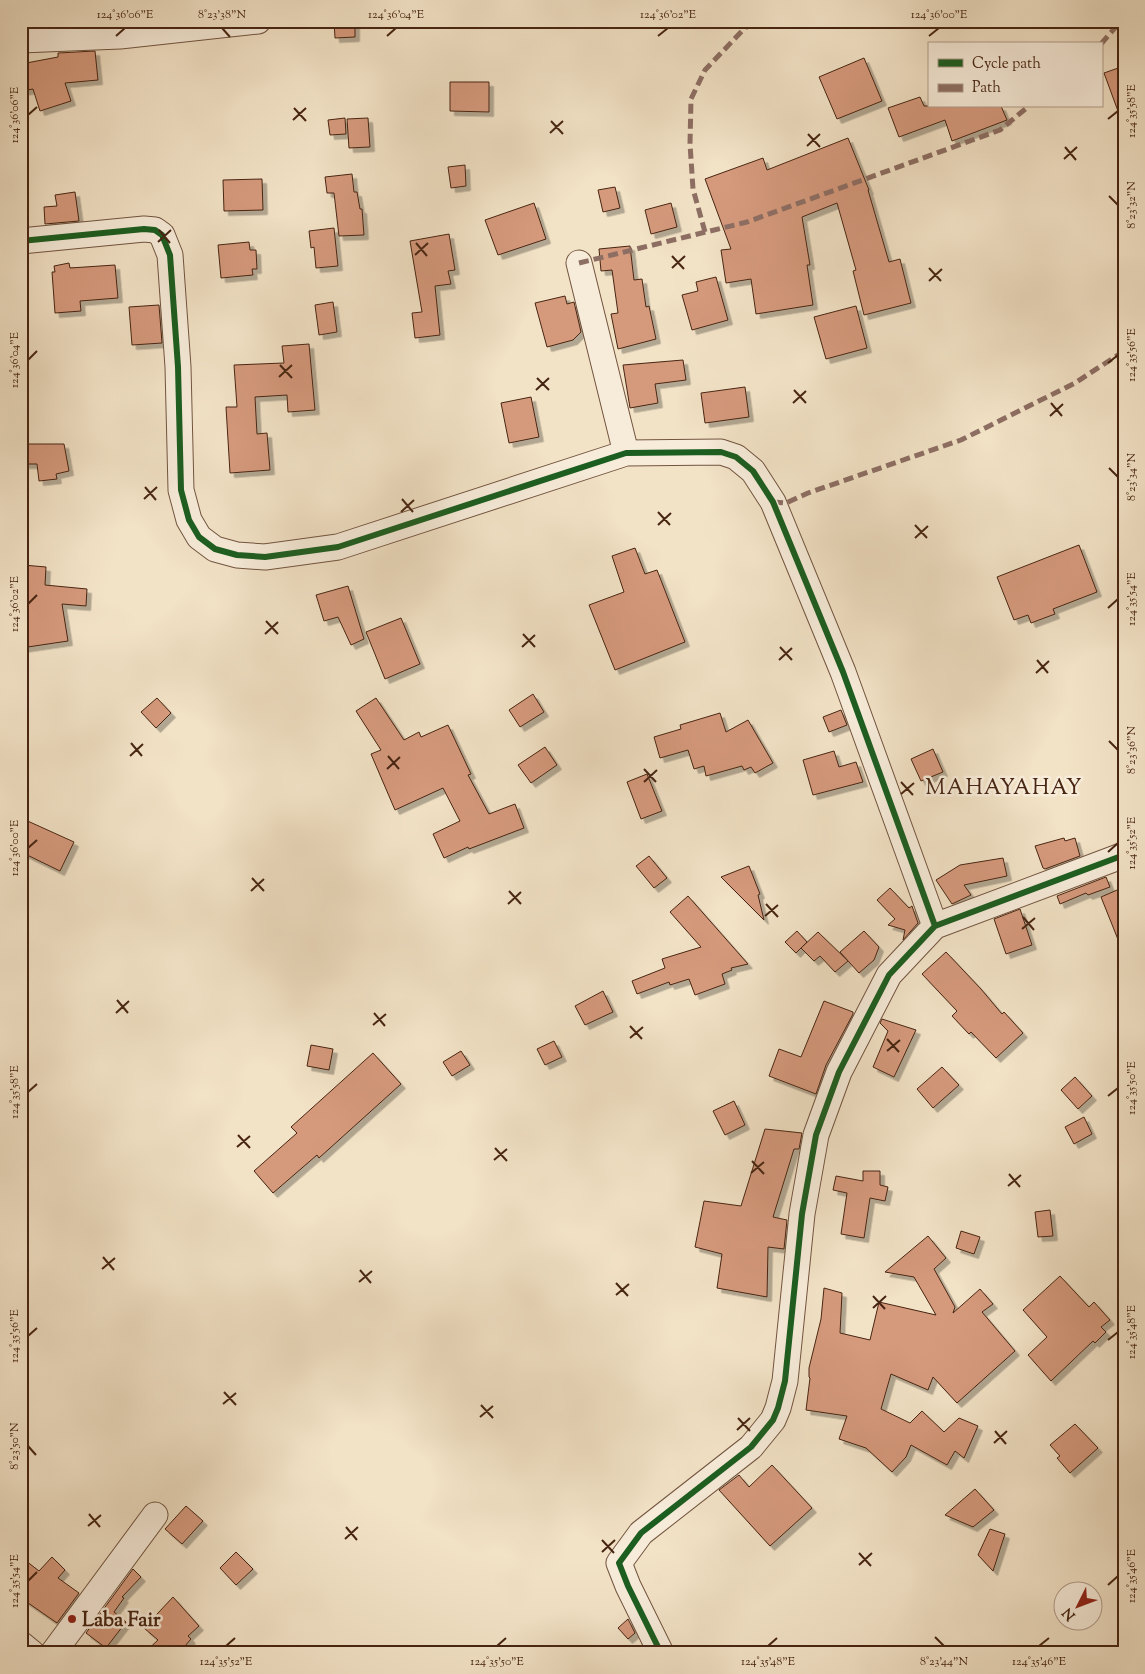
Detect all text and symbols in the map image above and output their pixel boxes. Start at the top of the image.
text: 124°36'06"E [97,6,154,24]
text: 8°23'38"N [198,6,246,24]
text: 124°36'04"E [368,6,425,24]
text: 124°36'02"E [640,6,697,24]
text: 124°36'00"E [911,6,968,24]
legend [928,42,1102,108]
text: Cycle path [972,54,1041,75]
text: Path [972,78,1001,99]
text: 124°35'58"E [1123,84,1141,138]
text: 124°36'06"E [6,86,24,143]
text: 8°23'32"N [1123,181,1141,229]
text: 124°35'56"E [1123,328,1141,382]
text: 124°36'04"E [6,331,24,388]
text: 8°23'34"N [1123,453,1141,501]
text: 124°35'54"E [1123,572,1141,626]
text: 124°36'02"E [6,575,24,632]
text: 8°23'36"N [1123,726,1141,774]
district label: MAHAYAHAY [925,773,1083,805]
text: 124°35'52"E [1123,816,1141,869]
text: 124°36'00"E [6,819,24,876]
text: 124°35'50"E [1123,1061,1141,1115]
text: 124°35'58"E [6,1065,24,1119]
text: 124°35'48"E [1123,1304,1141,1359]
text: 124°35'56"E [6,1309,24,1363]
text: 8°23'50"N [6,1422,24,1470]
text: 124°35'46"E [1123,1548,1141,1603]
text: 124°35'54"E [6,1554,24,1608]
north arrow [1052,1582,1102,1632]
text: N [1059,1603,1081,1624]
place label: Laba Fair [82,1607,161,1636]
marker: Laba Fair [66,1613,78,1625]
text: 124°35'52"E [200,1653,253,1671]
text: 124°35'50"E [470,1653,524,1671]
text: 124°35'48"E [741,1653,796,1671]
text: 8°23'44"N [920,1653,968,1671]
text: 124°35'46"E [1012,1653,1067,1671]

